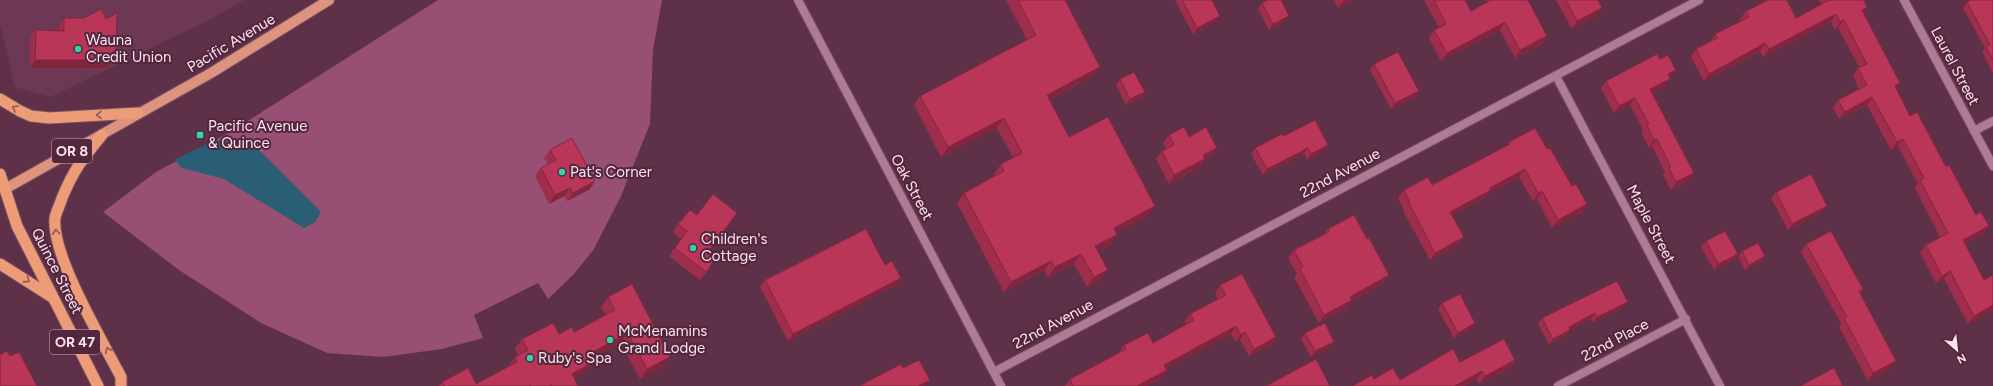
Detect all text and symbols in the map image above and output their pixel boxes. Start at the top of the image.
street label: Pacific Avenue [184,10,278,76]
street label: Laurel Street [1927,24,1983,109]
place label: Wauna Credit Union [86,31,171,66]
marker: Wauna Credit Union [73,44,83,54]
one-way arrow [12,106,19,113]
one-way arrow [96,110,102,119]
place label: Pacific Avenue & Quince [208,117,307,152]
marker: Pacific Avenue & Quince [195,130,205,140]
road number: OR 8 [52,139,92,163]
street label: 22nd Avenue [1297,144,1383,202]
street label: Oak Street [887,151,937,223]
place label: Pat's Corner [570,163,652,181]
marker: Pat's Corner [557,167,567,177]
street label: Maple Street [1623,182,1679,267]
street label: Quince Street [28,225,86,317]
one-way arrow [52,229,61,235]
place label: Children's Cottage [701,230,767,265]
marker: Children's Cottage [688,243,698,253]
one-way arrow [23,276,30,283]
street label: 22nd Avenue [1010,295,1096,353]
street label: 22nd Place [1578,315,1652,365]
place label: McMenamins Grand Lodge [618,322,707,357]
road number: OR 47 [50,330,100,354]
north arrow [1937,330,1977,370]
marker: McMenamins Grand Lodge [605,335,615,345]
one-way arrow [105,347,113,354]
place label: Ruby's Spa [538,349,612,367]
text: N [1955,351,1968,366]
marker: Ruby's Spa [525,353,535,363]

